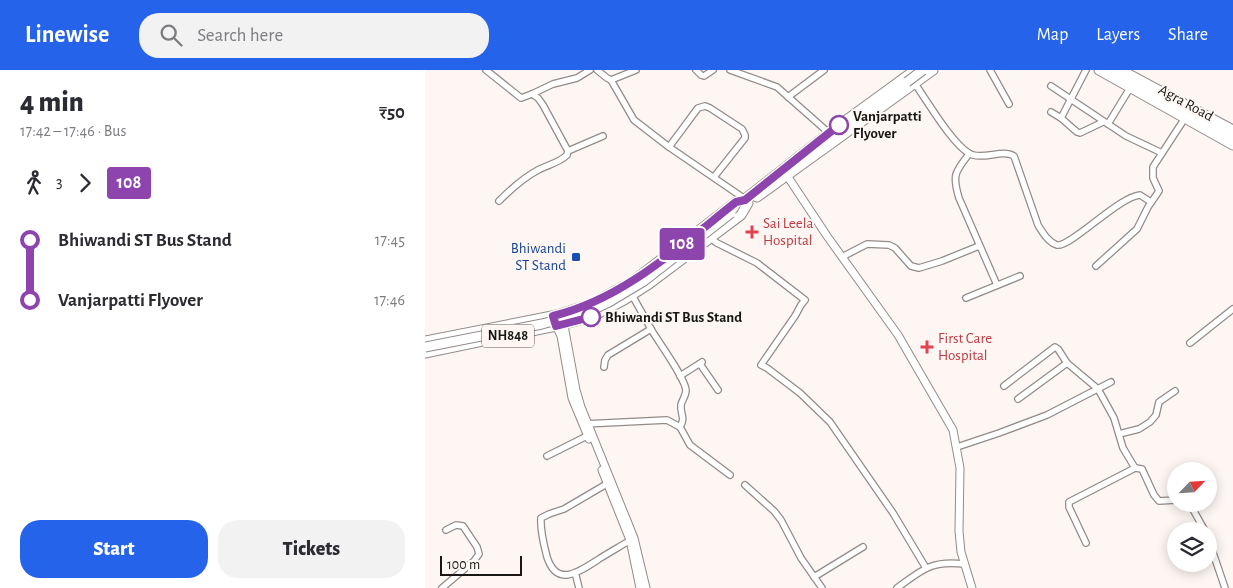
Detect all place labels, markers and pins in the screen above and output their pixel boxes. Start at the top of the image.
place label: Vanjarpatti Flyover [853,109,922,141]
marker: Vanjarpatti Flyover [829,115,849,135]
place label: Sai Leela Hospital [763,216,813,248]
marker: Sai Leela Hospital [745,225,759,239]
place label: Bhiwandi ST Stand [511,241,566,273]
marker: Bhiwandi ST Stand [570,251,582,263]
marker: Bhiwandi ST Bus Stand [581,307,601,327]
place label: Bhiwandi ST Bus Stand [605,310,742,325]
place label: First Care Hospital [938,331,992,363]
marker: First Care Hospital [920,340,934,354]

